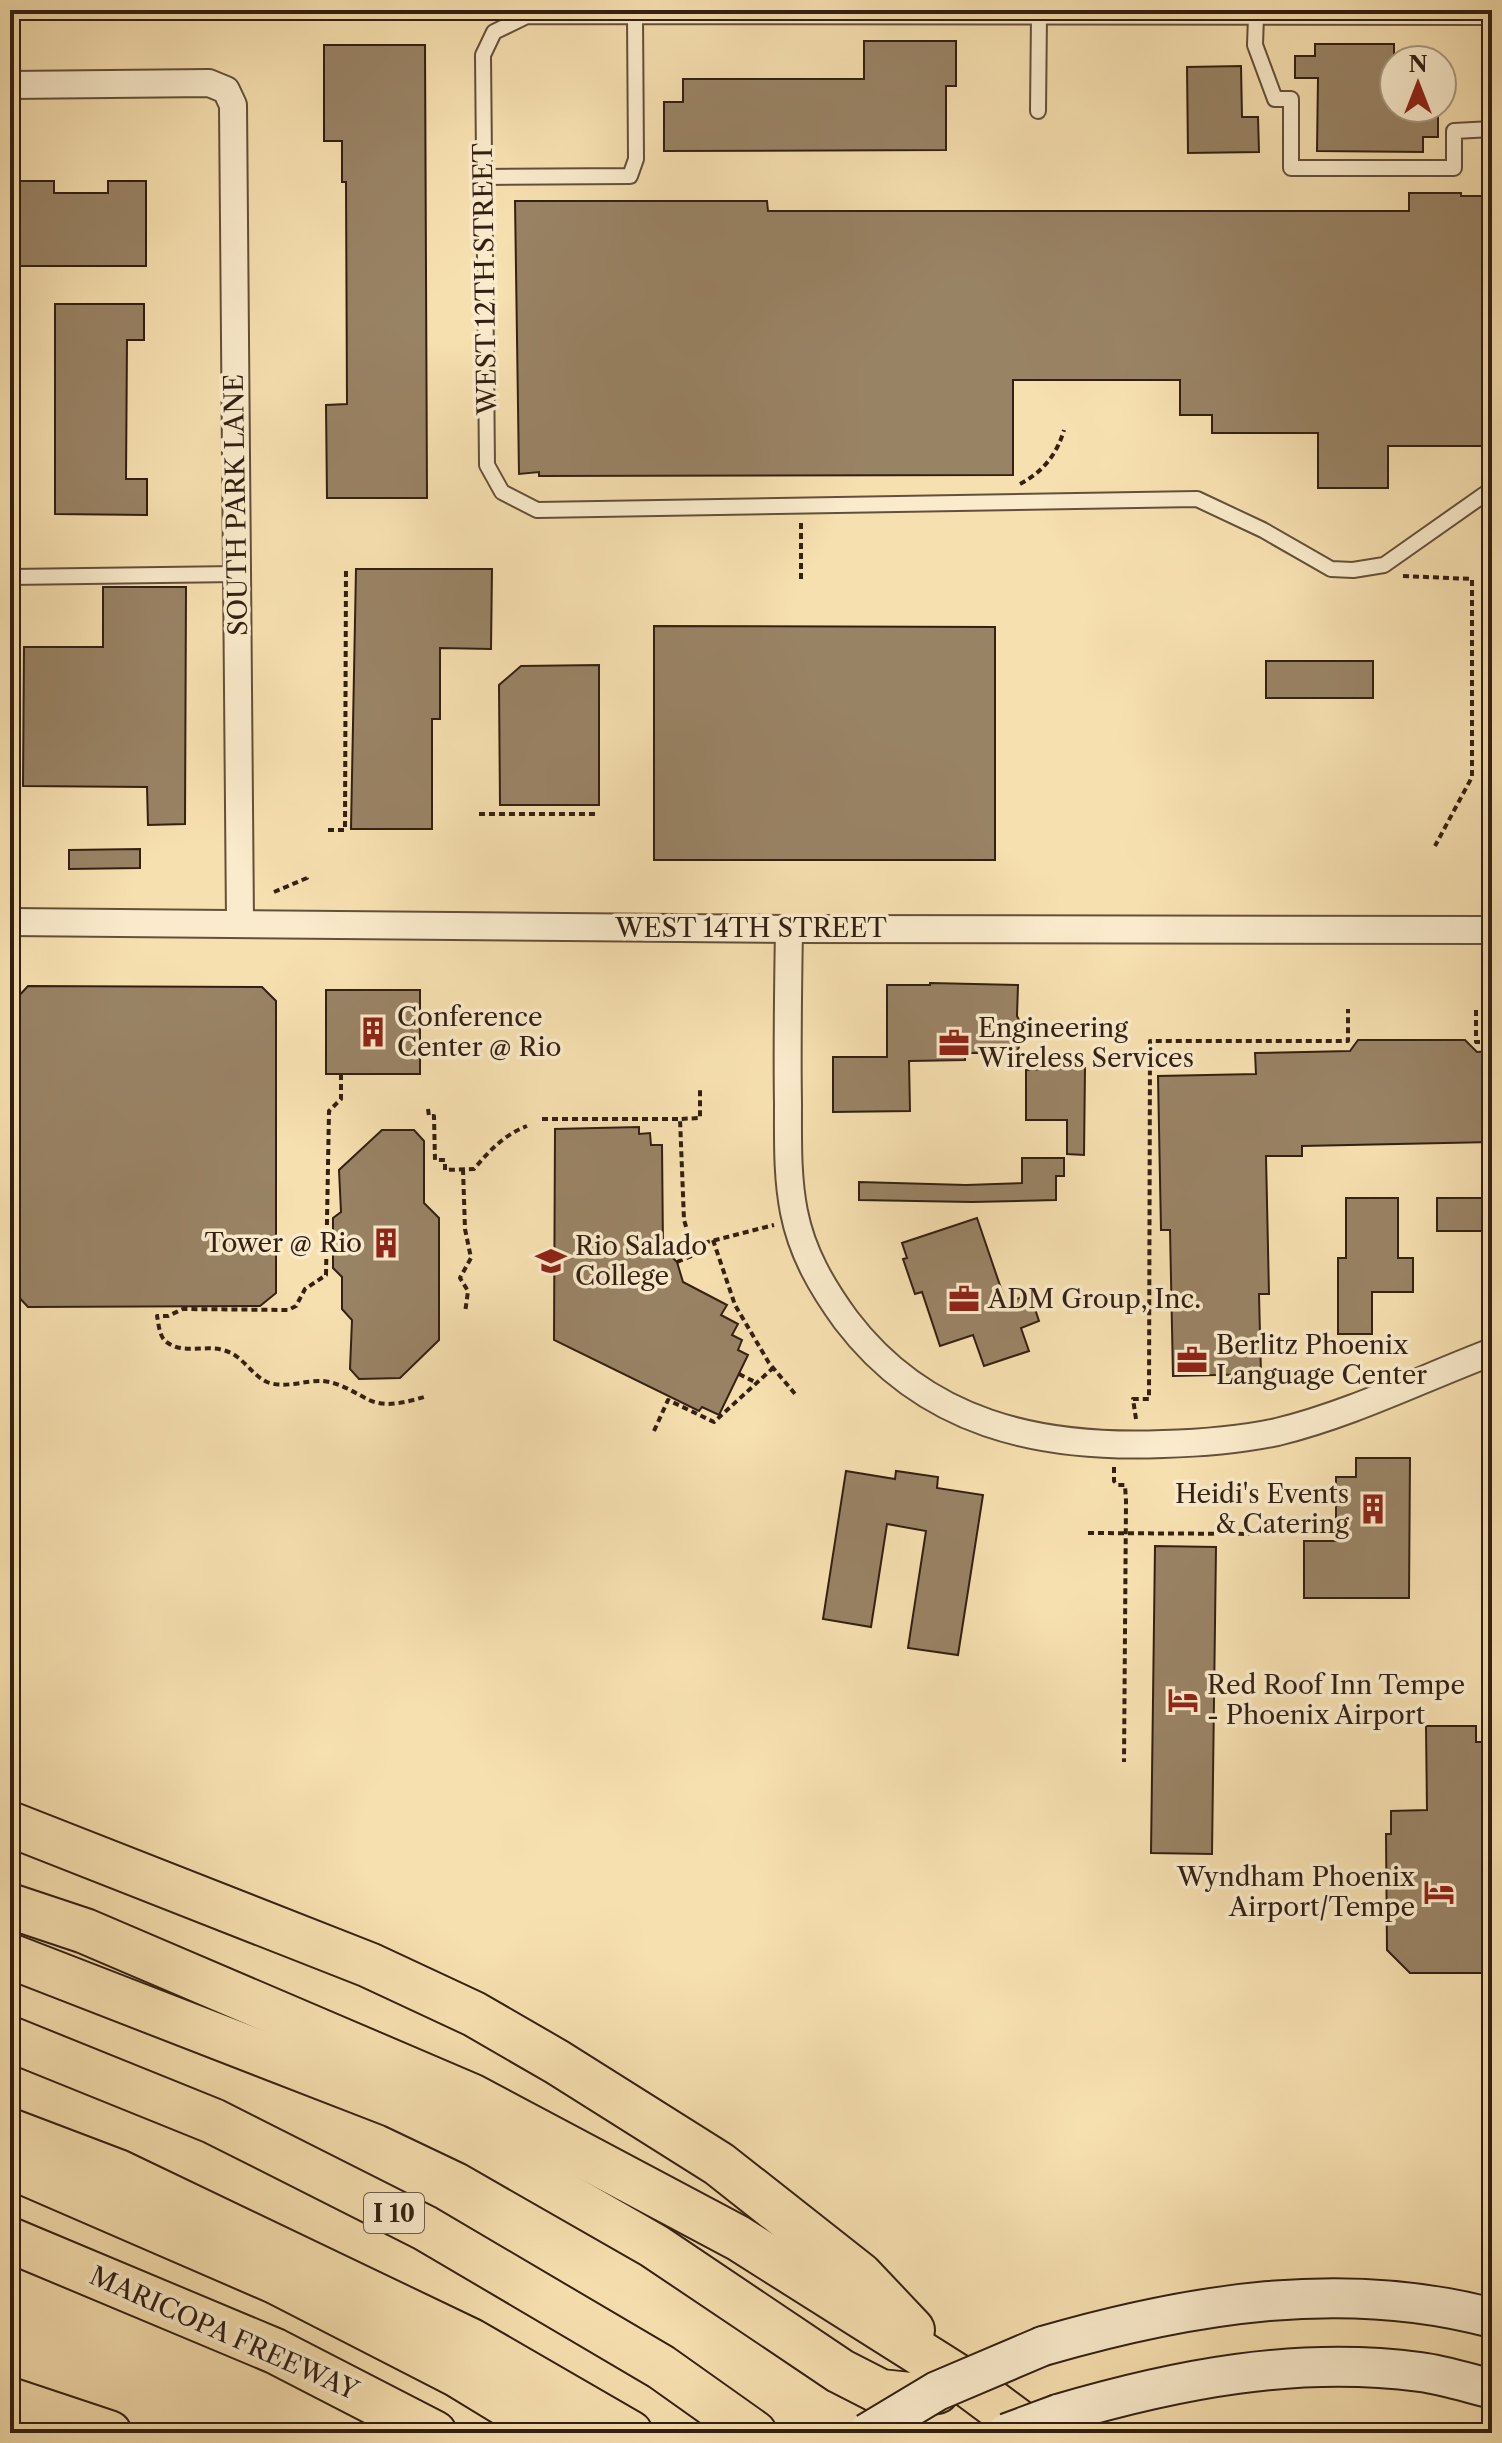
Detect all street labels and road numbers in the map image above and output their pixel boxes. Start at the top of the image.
street label: WEST 12TH STREET [467,142,503,416]
street label: SOUTH PARK LANE [218,374,254,636]
street label: WEST 14TH STREET [614,912,887,944]
road number: I 10 [364,2193,424,2233]
street label: MARICOPA FREEWAY [85,2259,364,2407]

